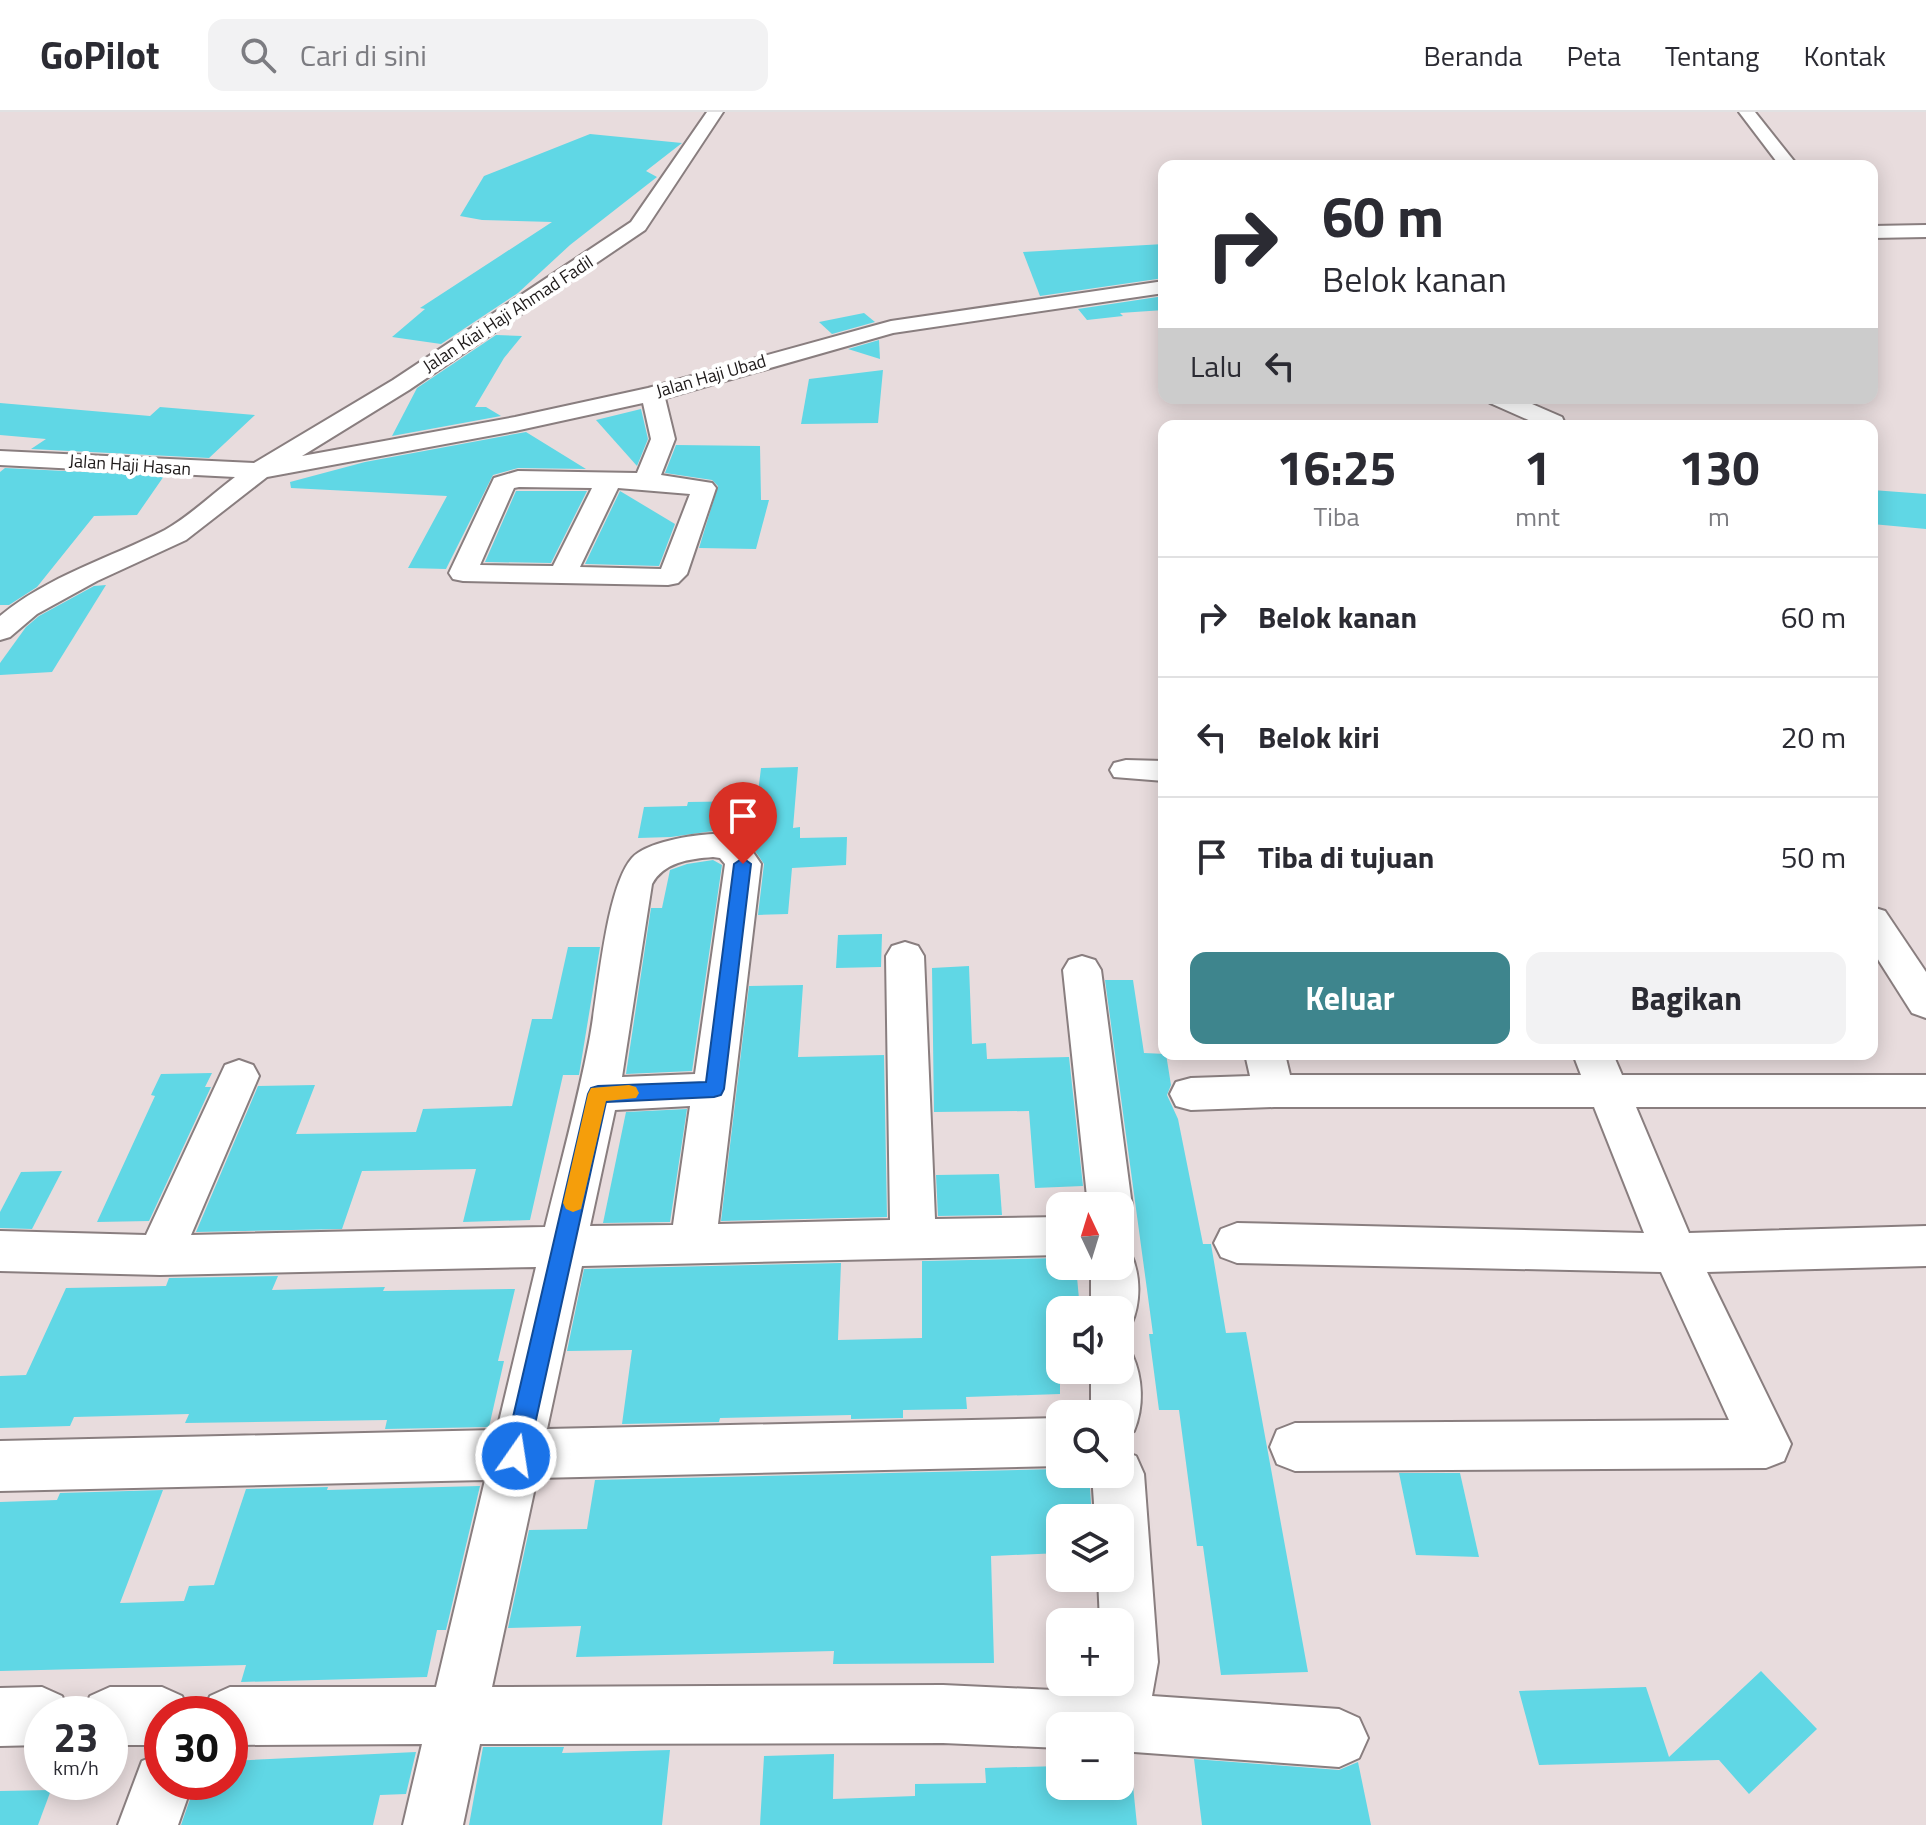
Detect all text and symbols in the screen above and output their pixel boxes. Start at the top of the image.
search box [208,19,768,91]
text: GoPilot [40,26,160,84]
text: Cari di sini [300,32,427,78]
icon: search [236,33,280,77]
text: Beranda [1424,34,1523,77]
text: Peta [1567,34,1621,77]
text: Tentang [1665,34,1759,77]
text: Kontak [1803,34,1886,77]
text: 60 m [1322,174,1444,259]
icon: right [1190,192,1294,296]
street label: Jalan Kiai Haji Ahmad Fadil [417,248,598,379]
text: Belok kanan [1322,251,1507,306]
text: Lalu [1190,343,1242,389]
icon: left [1258,344,1302,388]
street label: Jalan Haji Ubad [653,347,769,404]
text: 16:25 [1277,431,1397,504]
text: 1 [1524,431,1551,504]
text: 130 [1679,431,1759,504]
street label: Jalan Haji Hasan [68,447,192,482]
text: Tiba [1314,497,1360,536]
text: mnt [1515,497,1560,536]
text: m [1708,497,1730,536]
text: Belok kanan [1258,594,1417,640]
text: 60 m [1781,594,1846,640]
icon: right [1190,595,1234,639]
text: Belok kiri [1258,714,1380,760]
text: 20 m [1781,714,1846,760]
icon: left [1190,715,1234,759]
pin [709,782,777,864]
icon: arrive [721,794,765,838]
text: Tiba di tujuan [1258,834,1434,880]
text: 50 m [1781,834,1846,880]
icon: arrive [1190,835,1234,879]
button: Keluar [1190,952,1510,1044]
button: Bagikan [1526,952,1846,1044]
north arrow [1046,1192,1134,1280]
map controls [1046,1192,1134,1800]
button: sound [1046,1296,1134,1384]
button: search [1046,1400,1134,1488]
position arrow [474,1414,558,1498]
button: layers [1046,1504,1134,1592]
button: + [1046,1608,1134,1696]
speed limit sign: 30 [144,1696,248,1800]
text: 23 [54,1707,98,1768]
button: − [1046,1712,1134,1800]
text: km/h [53,1752,99,1783]

